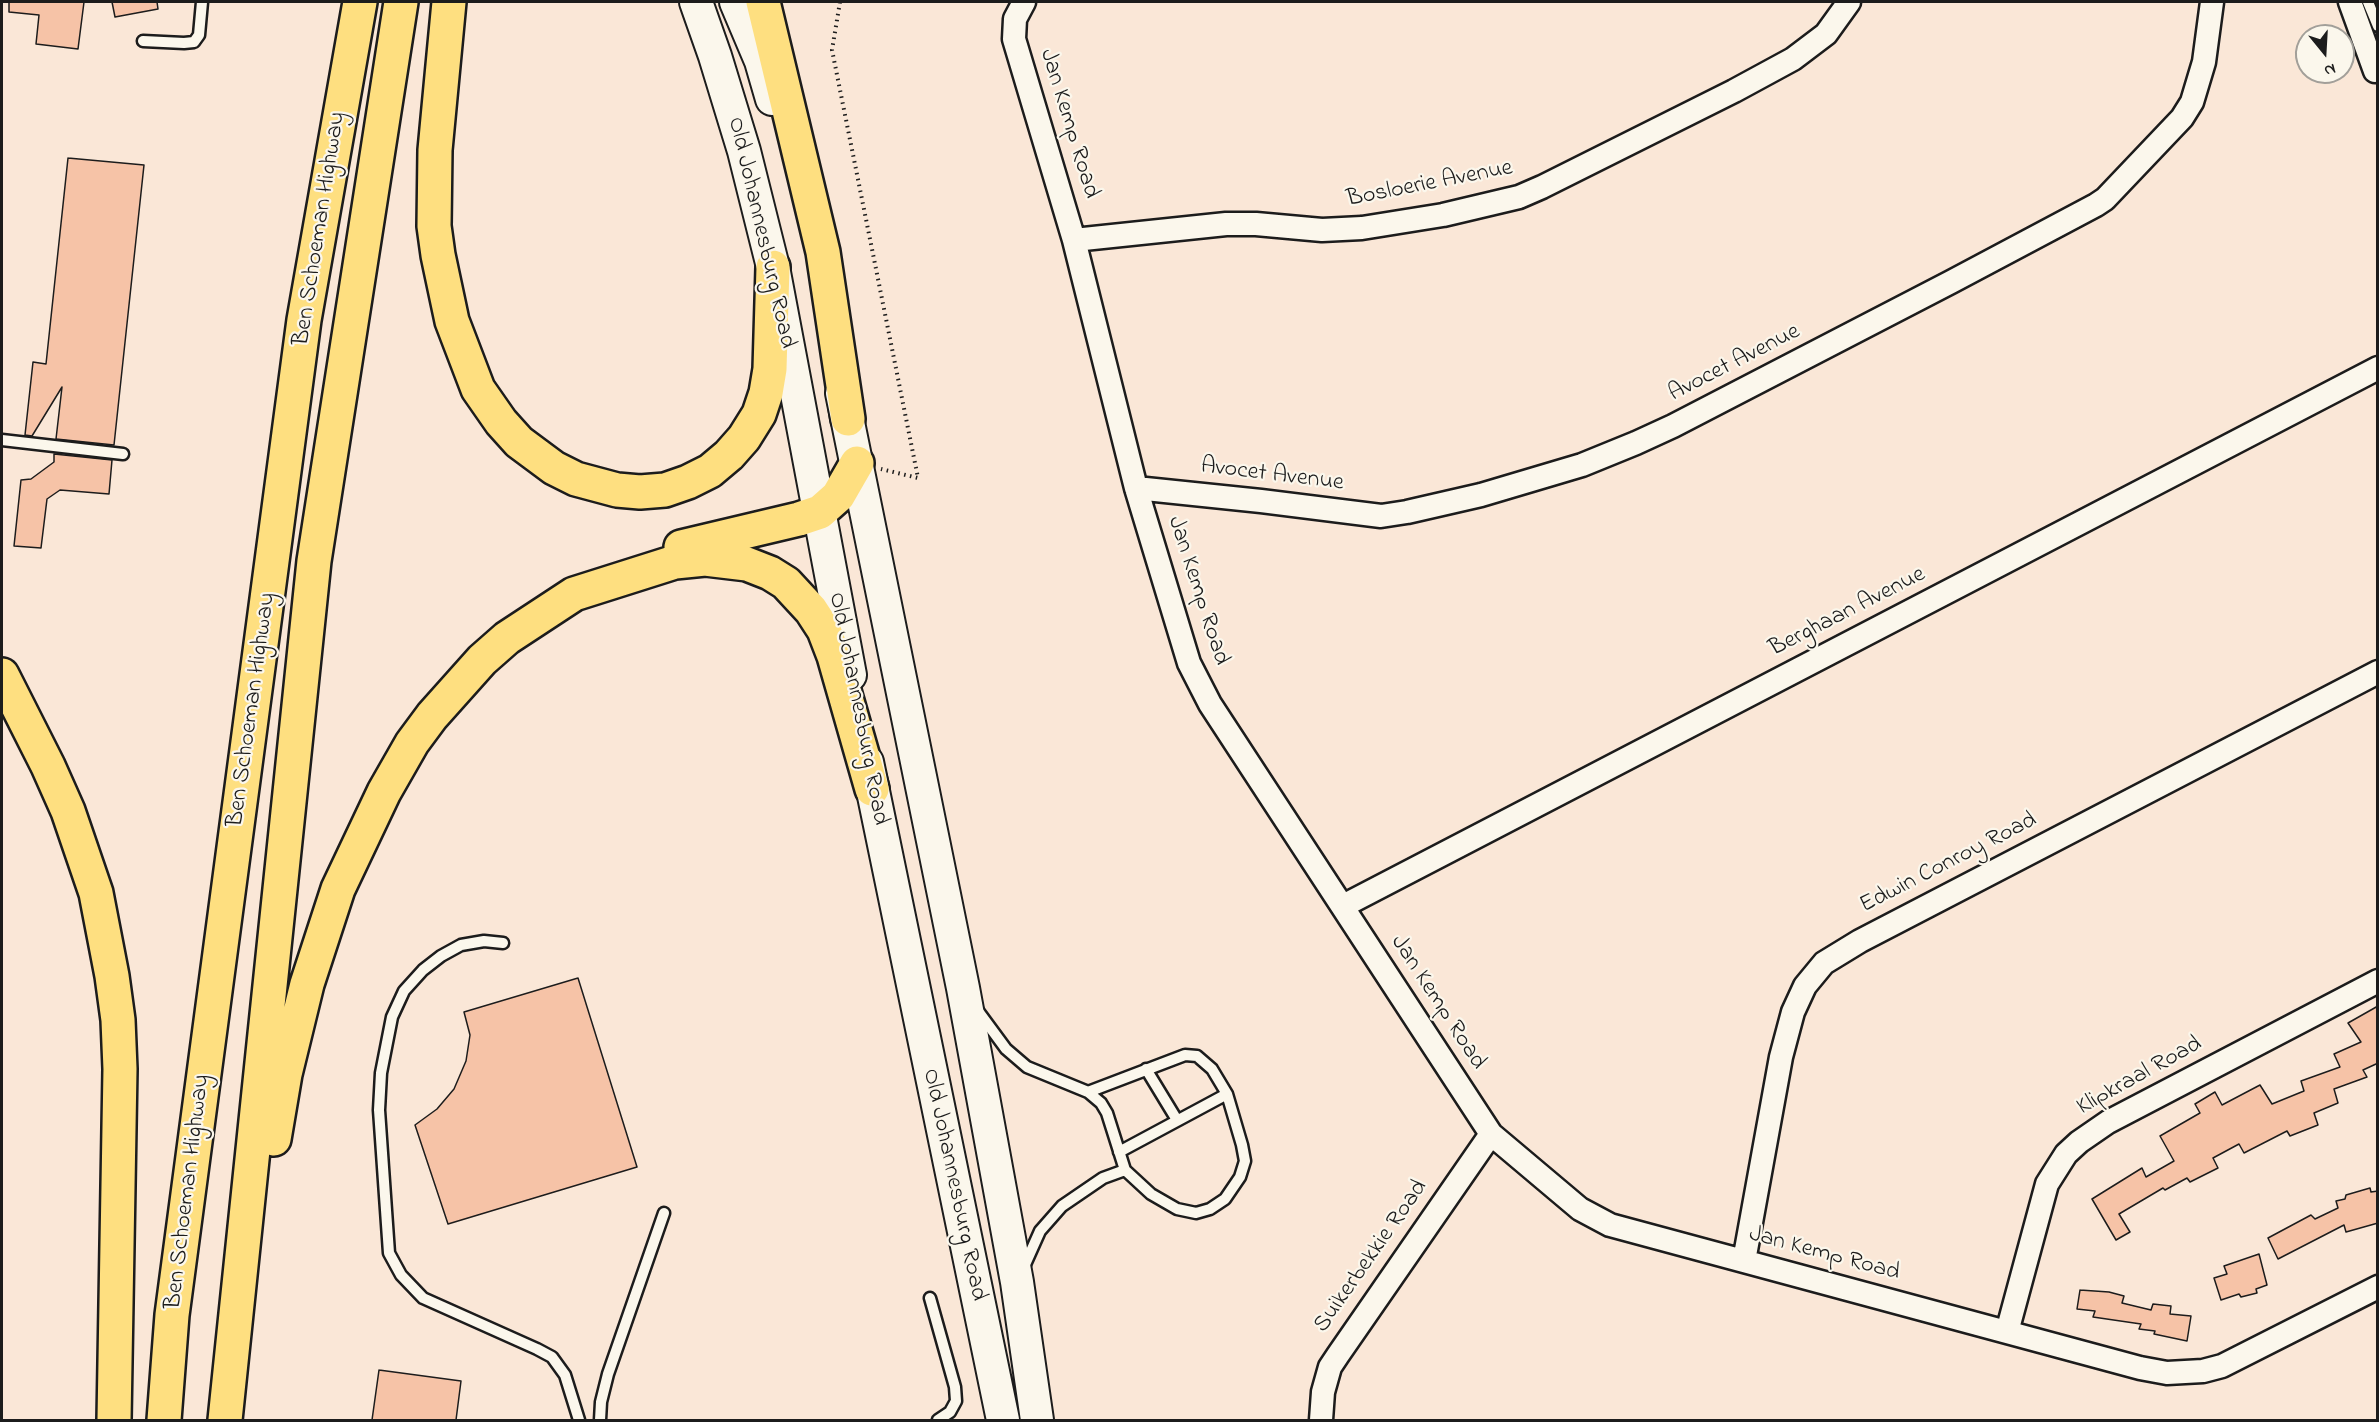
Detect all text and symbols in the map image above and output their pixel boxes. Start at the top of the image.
north arrow [2295,24,2355,84]
street label: Jan Kemp Road [1032,46,1104,202]
text: N [2321,56,2339,82]
street label: Ben Schoeman Highway [288,110,354,348]
street label: Old Johannesburg Road [719,115,801,351]
street label: Bosloerie Avenue [1345,155,1515,215]
street label: Avocet Avenue [1664,319,1806,409]
street label: Avocet Avenue [1199,453,1345,499]
street label: Jan Kemp Road [1159,513,1235,669]
street label: Berghaan Avenue [1765,561,1931,665]
street label: Old Johannesburg Road [820,590,894,828]
street label: Ben Schoeman Highway [222,591,284,829]
street label: Edwin Conroy Road [1856,807,2042,921]
street label: Jan Kemp Road [1383,930,1491,1076]
street label: Klipkraal Road [2072,1031,2208,1123]
street label: Old Johannesburg Road [914,1066,992,1304]
street label: Ben Schoeman Highway [160,1073,218,1311]
street label: Suikerbekkie Road [1309,1175,1435,1339]
street label: Jan Kemp Road [1746,1221,1902,1289]

